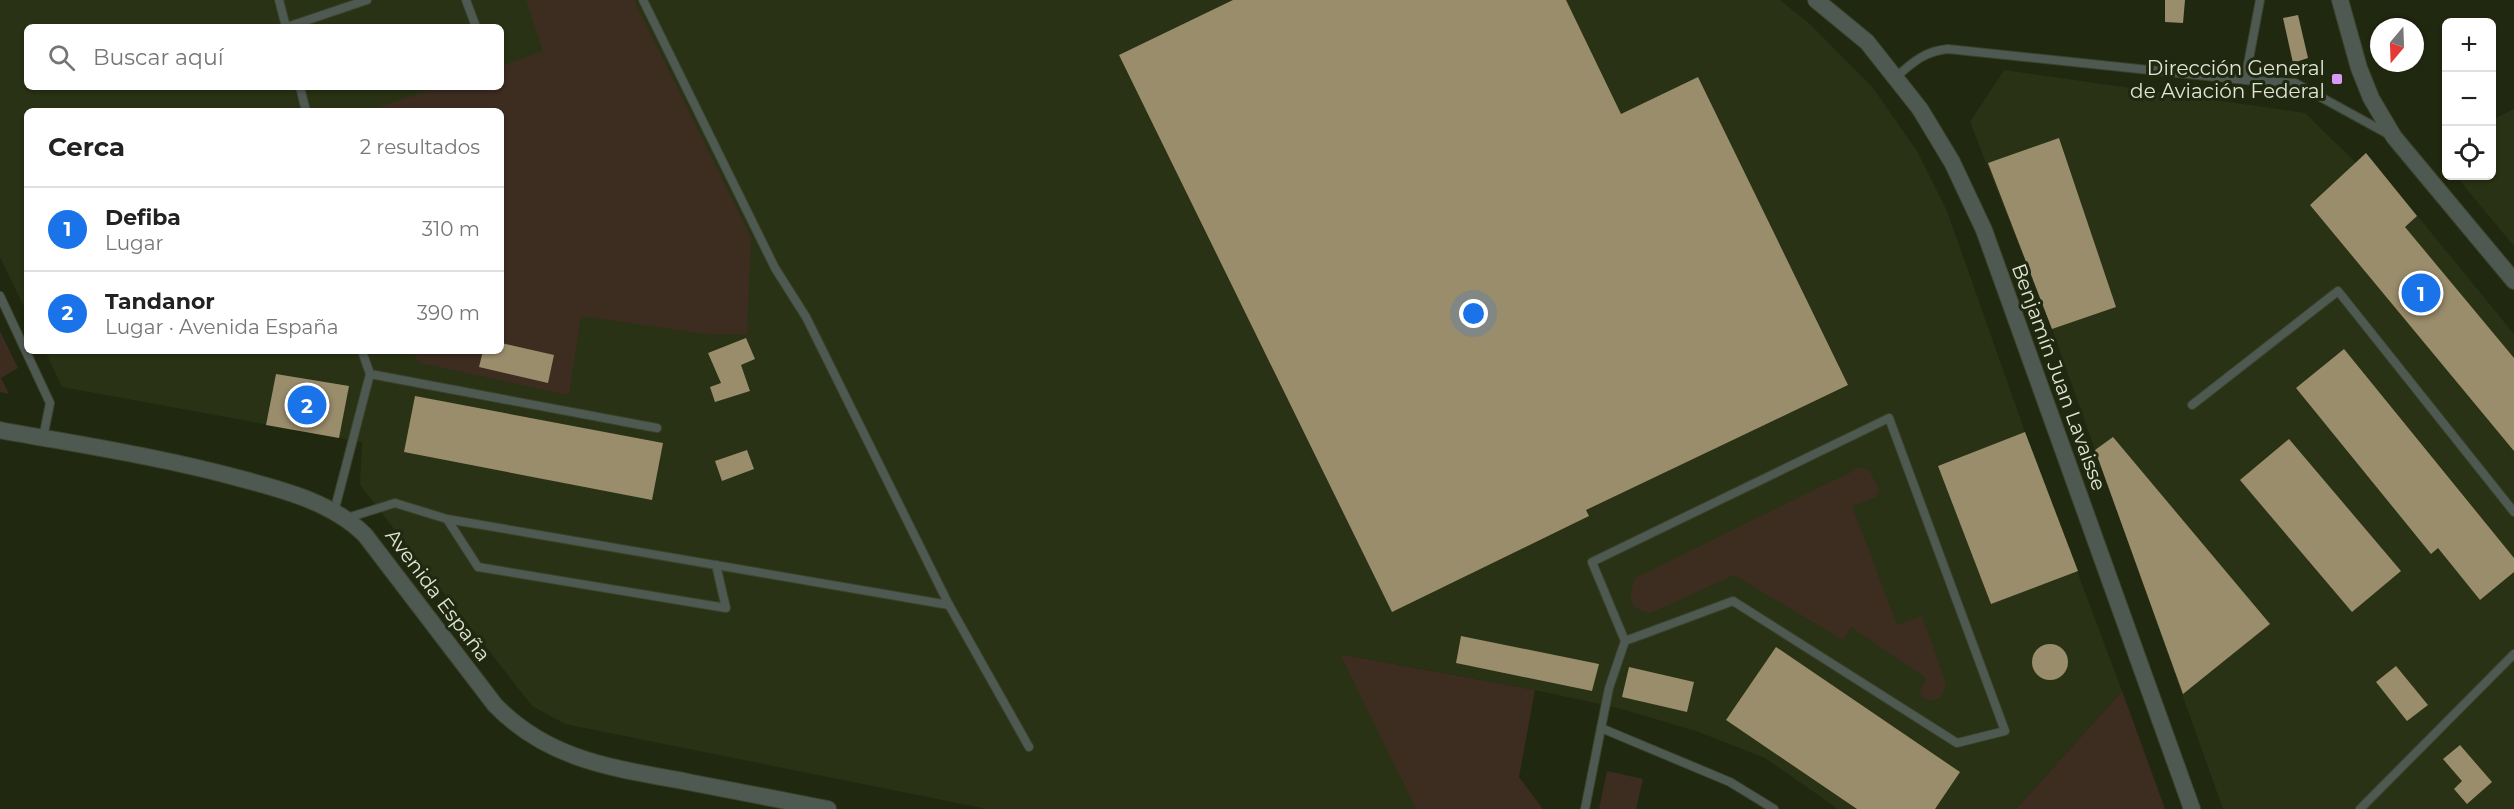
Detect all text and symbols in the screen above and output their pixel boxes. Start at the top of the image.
north arrow [2370,18,2424,72]
map controls [2442,18,2496,180]
button: + [2442,18,2496,72]
search box [24,24,504,90]
icon: search [45,41,78,74]
text: Buscar aquí [93,44,224,71]
place label: Dirección General de Aviación Federal [2130,56,2325,103]
marker: Dirección General de Aviación Federal [2330,72,2344,86]
button: − [2442,72,2496,126]
button: locate [2442,126,2496,180]
text: Cerca [48,131,125,163]
text: 2 resultados [360,135,480,159]
text: Defiba [105,204,181,231]
text: 1 [64,217,71,241]
text: 310 m [422,217,480,241]
text: Lugar [105,231,164,255]
street label: Benjamín Juan Lavaisse [2007,260,2111,494]
pin: 1 [2402,270,2440,316]
text: Tandanor [105,288,215,315]
your location [1459,299,1488,328]
text: 2 [62,301,73,325]
text: 390 m [417,301,480,325]
text: Lugar · Avenida España [105,315,339,339]
pin: 2 [288,382,326,428]
street label: Avenida España [380,524,496,666]

